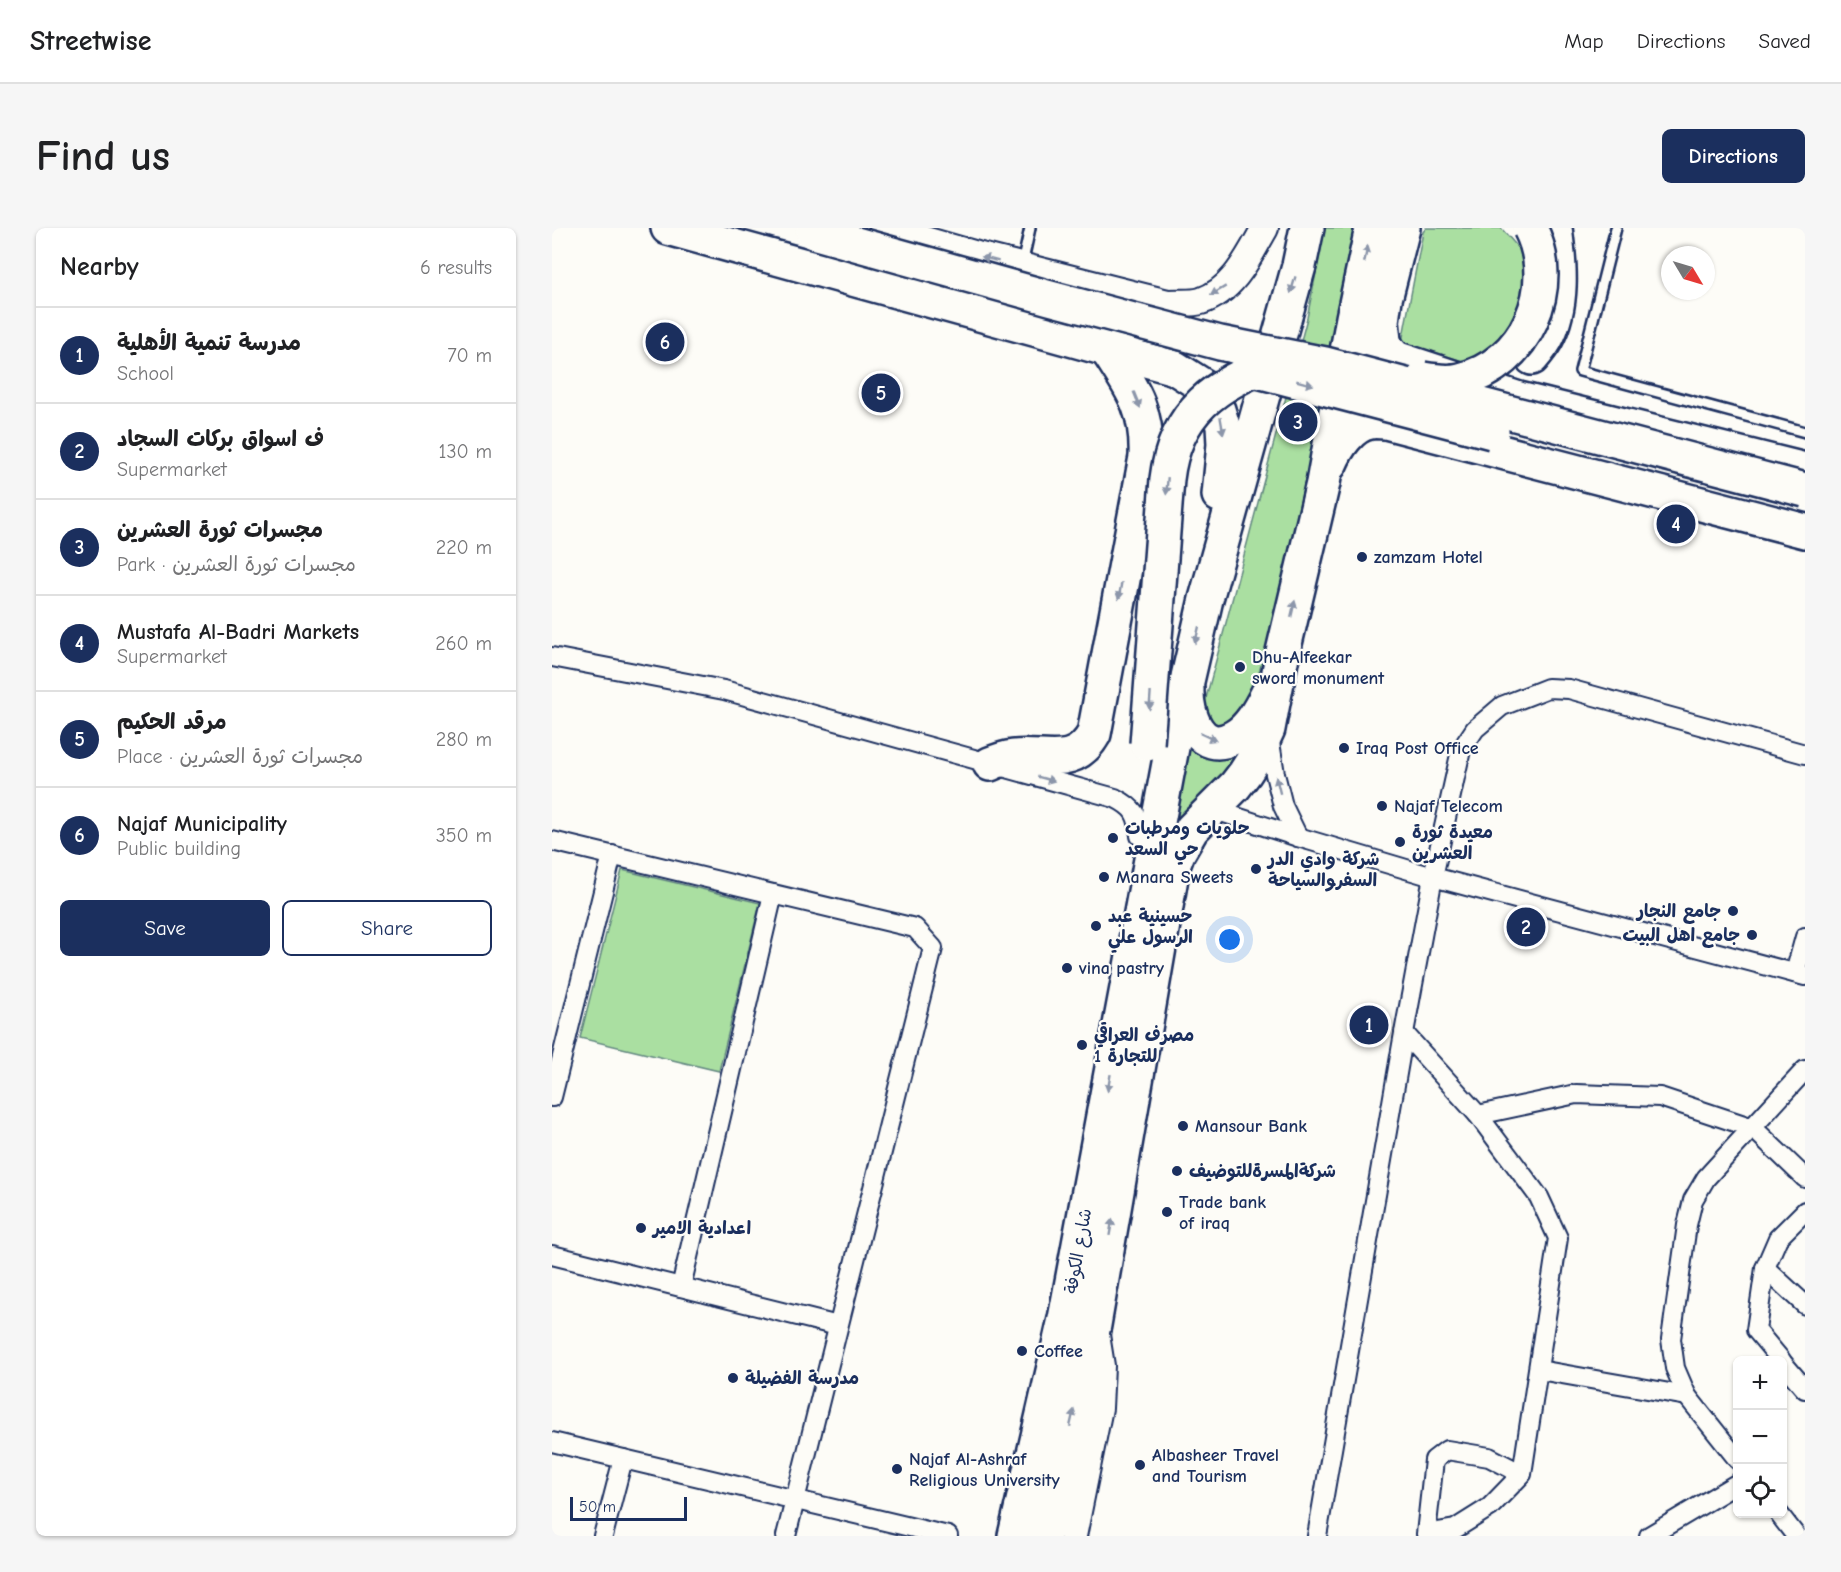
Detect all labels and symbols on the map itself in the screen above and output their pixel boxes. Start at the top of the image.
one-way arrow [1362,245,1372,263]
north arrow [1661,246,1715,300]
one-way arrow [980,253,999,263]
one-way arrow [1288,276,1298,294]
one-way arrow [1210,285,1226,296]
pin: 6 [646,320,684,364]
pin: 5 [862,370,900,416]
one-way arrow [1296,379,1314,388]
one-way arrow [1133,391,1142,409]
pin: 3 [1278,400,1318,444]
one-way arrow [1217,417,1226,436]
one-way arrow [1162,476,1172,495]
pin: 4 [1656,502,1696,546]
place label: zamzam Hotel [1374,547,1483,568]
marker: zamzam Hotel [1355,550,1369,564]
one-way arrow [1115,582,1124,601]
one-way arrow [1289,600,1299,618]
one-way arrow [1192,626,1202,644]
place label: Dhu-Alfeekar sword monument [1252,647,1385,689]
marker: Dhu-Alfeekar sword monument [1233,660,1247,674]
one-way arrow [1146,691,1155,710]
one-way arrow [1199,731,1217,741]
place label: Iraq Post Office [1356,738,1479,759]
marker: Iraq Post Office [1337,741,1351,755]
one-way arrow [1037,775,1055,784]
one-way arrow [1272,775,1282,794]
place label: Najaf Telecom [1394,796,1503,817]
marker: Najaf Telecom [1375,799,1389,813]
place label: حلويات ومرطبات حي السعد [1125,818,1250,865]
place label: معيدة ثورة العشرين [1412,822,1493,864]
marker: حلويات ومرطبات حي السعد [1106,831,1120,845]
marker: معيدة ثورة العشرين [1393,835,1407,849]
place label: شركة وادي الدر السفروالسياحة [1266,849,1379,892]
marker: شركة وادي الدر السفروالسياحة [1249,862,1263,876]
place label: Manara Sweets [1116,867,1233,888]
marker: Manara Sweets [1097,870,1111,884]
place label: جامع النجار [1635,901,1721,924]
pin: 2 [1506,904,1546,950]
marker: جامع النجار [1726,904,1740,918]
place label: حسينية عبد الرسول علي [1108,906,1193,953]
marker: حسينية عبد الرسول علي [1089,919,1103,933]
your location [1215,925,1244,954]
place label: جامع اهل البيت [1623,925,1740,948]
marker: جامع اهل البيت [1745,928,1759,942]
place label: vina pastry [1078,958,1165,979]
marker: vina pastry [1060,961,1074,975]
pin: 1 [1350,1002,1388,1048]
place label: مصرف العراقي للتجارة 1 [1094,1022,1194,1067]
marker: مصرف العراقي للتجارة 1 [1075,1038,1089,1052]
one-way arrow [1104,1074,1113,1093]
place label: Mansour Bank [1195,1116,1307,1137]
marker: Mansour Bank [1176,1119,1190,1133]
place label: شركةالمسرةللتوضيف [1189,1161,1336,1182]
marker: شركةالمسرةللتوضيف [1170,1164,1184,1178]
place label: Trade bank of iraq [1179,1192,1266,1234]
marker: Trade bank of iraq [1160,1205,1174,1219]
street label: شارع الكوفة [1061,1207,1097,1296]
one-way arrow [1107,1217,1116,1236]
place label: اعدادية الامير [651,1218,751,1239]
marker: اعدادية الامير [634,1221,648,1235]
place label: Coffee [1034,1341,1083,1362]
marker: Coffee [1015,1344,1029,1358]
place label: مدرسة الفضيلة [745,1368,859,1389]
marker: مدرسة الفضيلة [726,1371,740,1385]
one-way arrow [1068,1408,1078,1427]
place label: Albasheer Travel and Tourism [1152,1445,1279,1487]
place label: Najaf Al-Ashraf Religious University [909,1449,1060,1491]
marker: Albasheer Travel and Tourism [1133,1458,1147,1472]
marker: Najaf Al-Ashraf Religious University [890,1462,904,1476]
scale bar [570,1494,687,1522]

